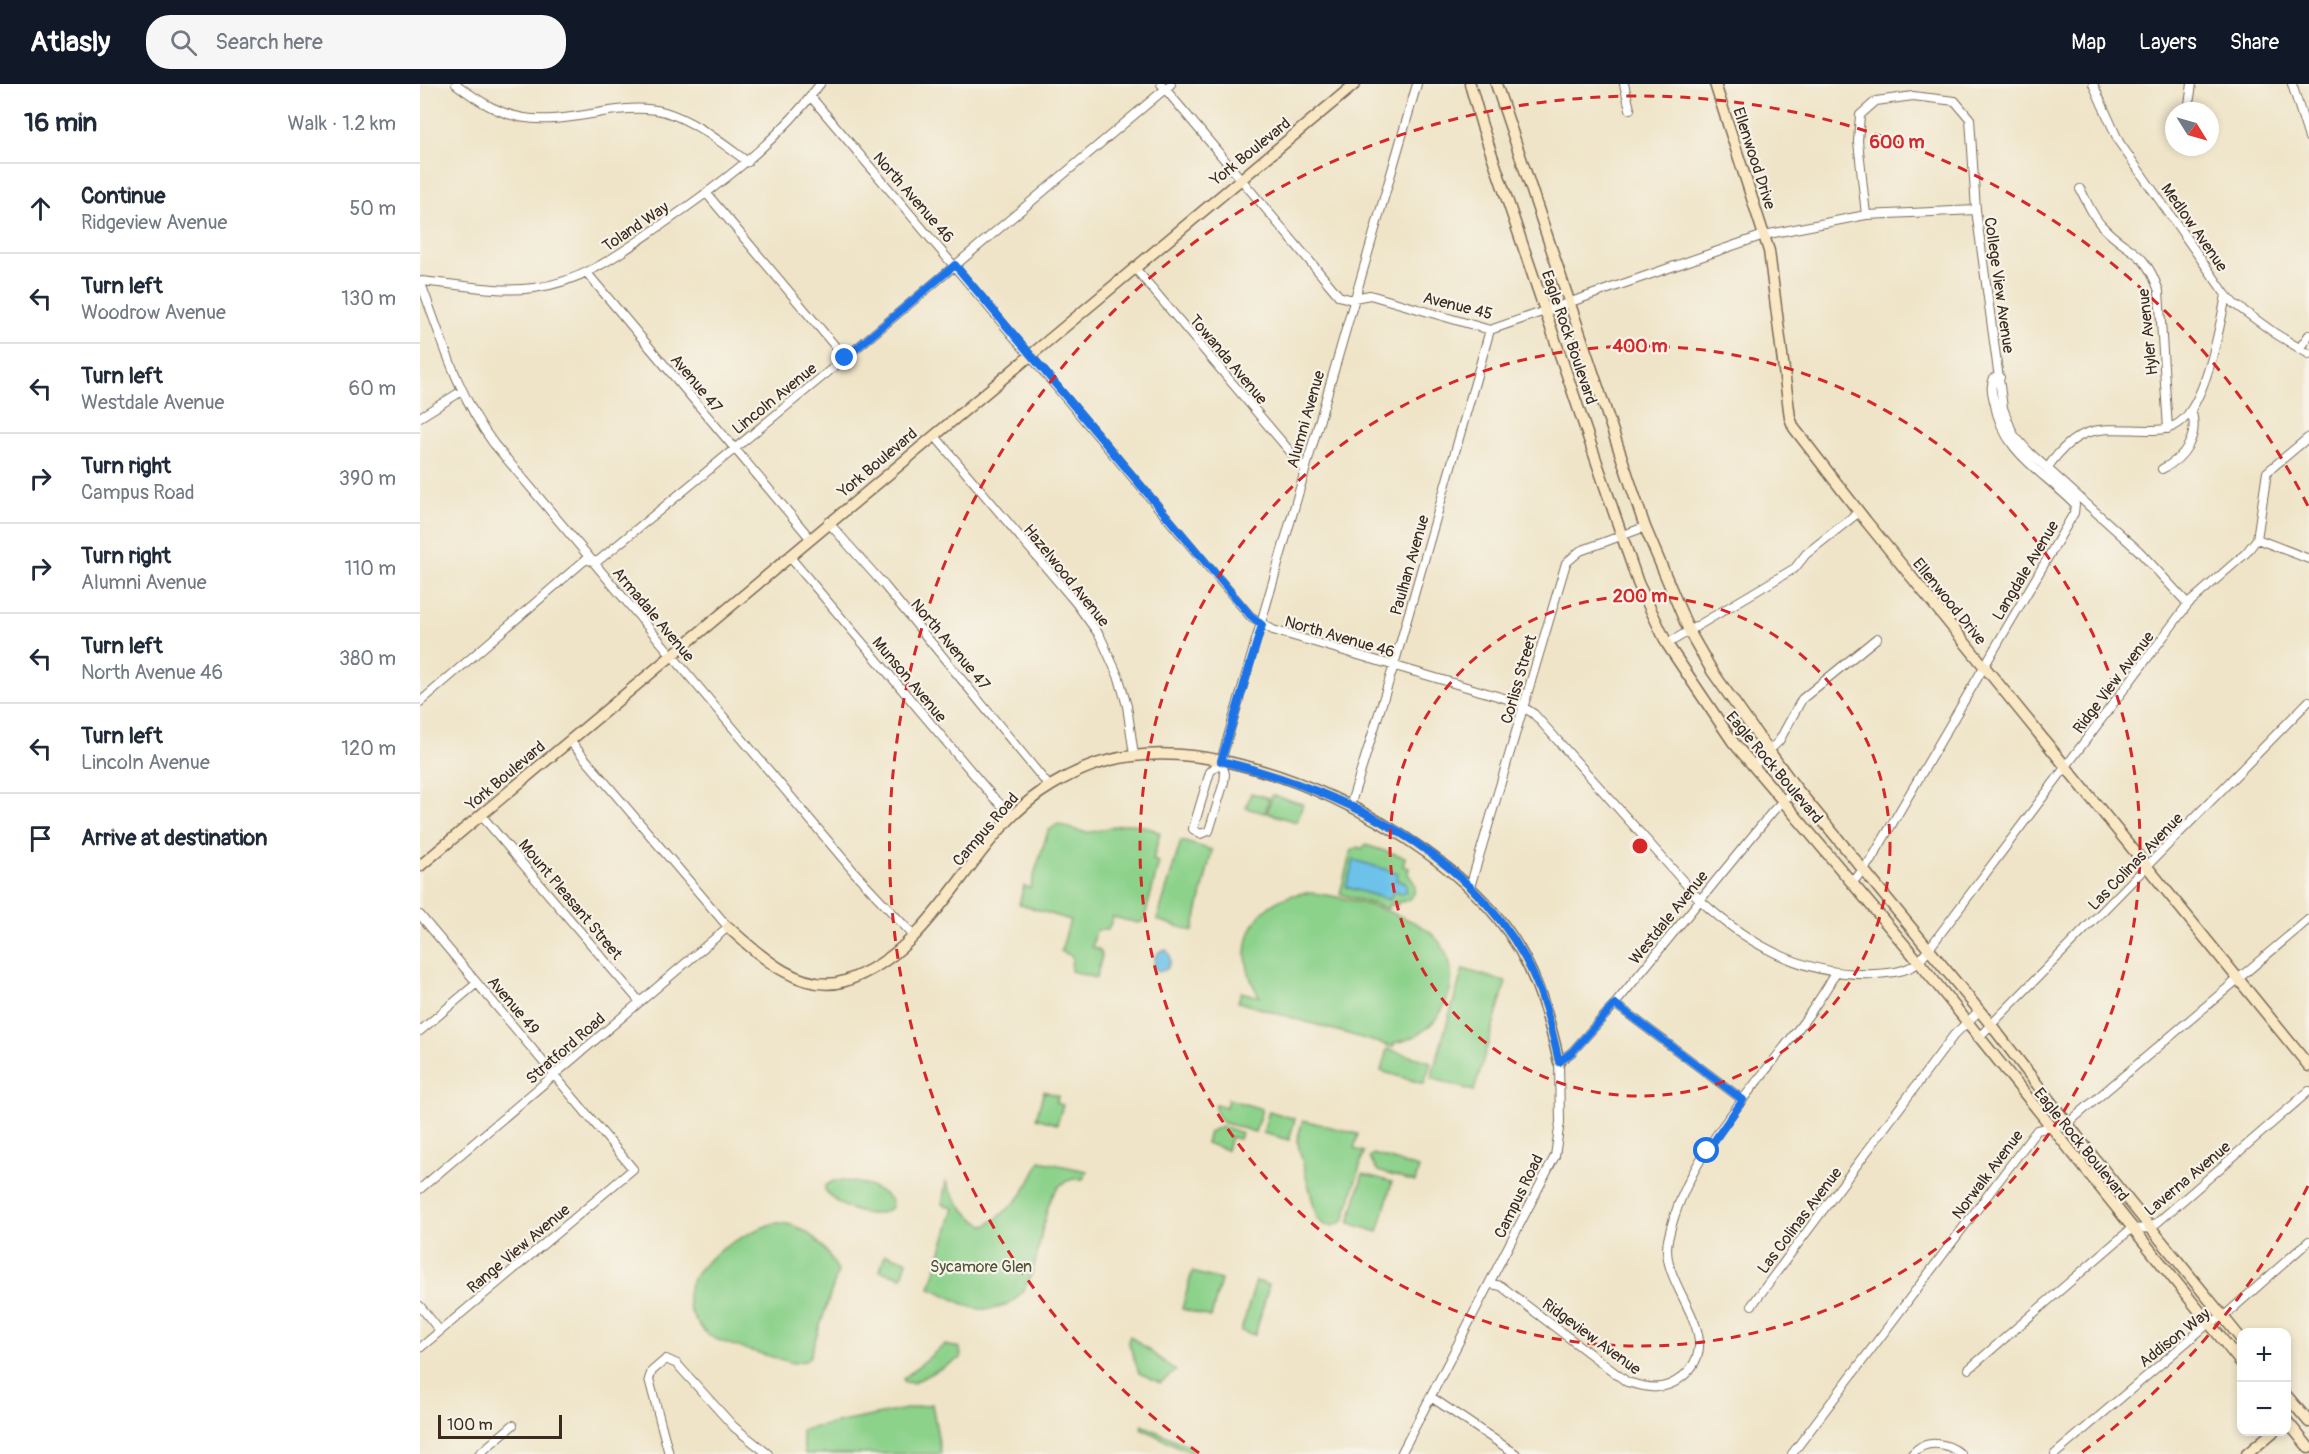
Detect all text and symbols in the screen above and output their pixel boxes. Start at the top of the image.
search box [146,15,566,69]
text: Atlasly [30,25,110,60]
icon: search [167,26,200,59]
text: Search here [215,28,323,56]
text: Map [2071,29,2106,56]
text: Layers [2139,29,2197,56]
text: Share [2230,29,2279,56]
north arrow [2165,102,2219,156]
street label: Ellenwood Drive [1728,105,1780,212]
text: 16 min [24,107,97,139]
text: Walk · 1.2 km [288,111,396,136]
street label: York Boulevard [1206,113,1295,191]
text: 600 m [1870,131,1924,154]
street label: North Avenue 46 [868,148,958,247]
street label: Medlow Avenue [2156,180,2232,276]
text: Continue [81,182,165,210]
icon: ahead [24,192,57,225]
text: 50 m [349,196,396,221]
street label: Toland Way [599,197,673,256]
text: Ridgeview Avenue [81,210,227,235]
street label: College View Avenue [1980,216,2018,355]
street label: Eagle Rock Boulevard [1537,268,1601,407]
text: Turn left [81,272,163,300]
icon: left [24,282,57,315]
text: 130 m [341,286,396,311]
street label: Hyler Avenue [2133,287,2162,376]
street label: Avenue 45 [1421,288,1494,324]
text: Woodrow Avenue [81,300,226,325]
street label: Towanda Avenue [1185,311,1272,409]
text: 400 m [1613,335,1667,358]
route end [831,344,857,370]
street label: Avenue 47 [666,350,727,417]
street label: Lincoln Avenue [728,359,821,439]
text: Turn left [81,362,163,390]
street label: Alumni Avenue [1282,368,1329,470]
icon: left [24,372,57,405]
text: 60 m [349,376,396,401]
text: Westdale Avenue [81,390,224,415]
street label: York Boulevard [833,424,921,502]
text: Turn right [81,452,171,480]
icon: right [24,462,57,495]
text: 390 m [339,466,396,491]
text: Campus Road [81,480,195,505]
street label: Paulhan Avenue [1386,513,1434,618]
street label: Langdale Avenue [1988,517,2064,624]
street label: Hazelwood Avenue [1019,520,1114,631]
text: Turn right [81,542,171,570]
icon: right [24,552,57,585]
street label: Ellenwood Drive [1908,554,1990,649]
text: 110 m [345,556,396,581]
street label: Armadale Avenue [608,563,699,666]
text: Alumni Avenue [81,570,207,595]
text: 200 m [1613,585,1667,608]
street label: North Avenue 47 [906,595,995,695]
street label: North Avenue 46 [1282,612,1397,662]
street label: Ridge View Avenue [2069,627,2159,738]
text: Turn left [81,632,163,660]
street label: Corliss Street [1497,632,1541,726]
street label: Munson Avenue [868,633,951,727]
icon: left [24,642,57,675]
text: 380 m [339,646,396,671]
text: North Avenue 46 [81,660,223,685]
street label: Eagle Rock Boulevard [1721,707,1827,828]
text: Turn left [81,722,163,750]
icon: left [24,732,57,765]
text: 120 m [341,736,396,761]
street label: York Boulevard [461,737,549,815]
text: Lincoln Avenue [81,750,210,775]
street label: Campus Road [948,789,1023,871]
street label: Las Colinas Avenue [2084,809,2188,915]
icon: arrive [24,822,57,855]
text: Arrive at destination [81,824,267,852]
street label: Mount Pleasant Street [514,835,627,964]
centre of rings [1630,836,1650,856]
street label: Westdale Avenue [1625,867,1713,969]
street label: Avenue 49 [483,972,543,1039]
street label: Stratford Road [522,1009,610,1089]
street label: Eagle Rock Boulevard [2029,1084,2133,1205]
street label: Norwalk Avenue [1948,1126,2028,1223]
route start [1693,1137,1719,1163]
street label: Laverna Avenue [2140,1137,2235,1221]
street label: Campus Road [1490,1151,1548,1242]
street label: Las Colinas Avenue [1753,1163,1846,1278]
street label: Range View Avenue [463,1200,574,1298]
park label: Sycamore Glen [930,1257,1032,1277]
street label: Ridgeview Avenue [1538,1294,1645,1379]
street label: Addison Way [2135,1304,2214,1372]
map controls [2237,1328,2291,1436]
button: + [2237,1328,2291,1382]
button: − [2237,1382,2291,1436]
scale bar [438,1412,562,1440]
text: 100 m [447,1415,493,1435]

